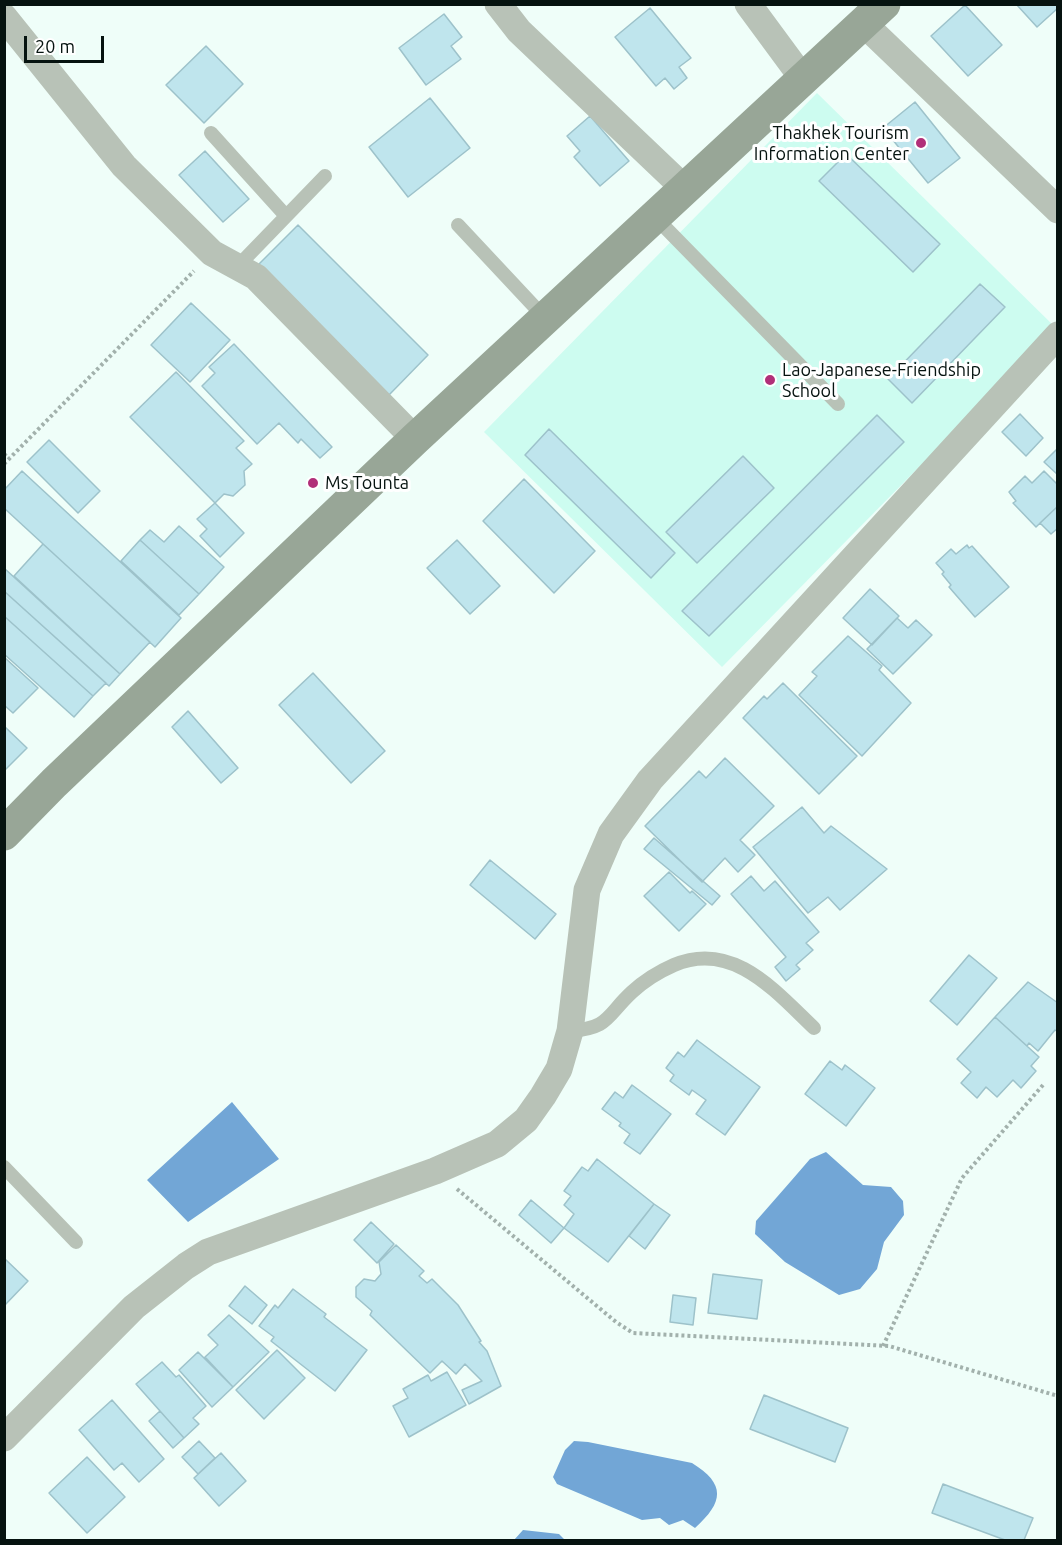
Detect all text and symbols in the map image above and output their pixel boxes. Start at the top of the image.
scale bar [27,24,106,62]
text: 20 m [35,36,75,56]
place label: Thakhek Tourism Information Center [754,122,909,164]
marker: Thakhek Tourism Information Center [914,136,928,150]
place label: Lao-Japanese-Friendship School [782,359,981,401]
marker: Lao-Japanese-Friendship School [763,373,777,387]
place label: Ms Tounta [325,472,409,494]
marker: Ms Tounta [306,476,320,490]

